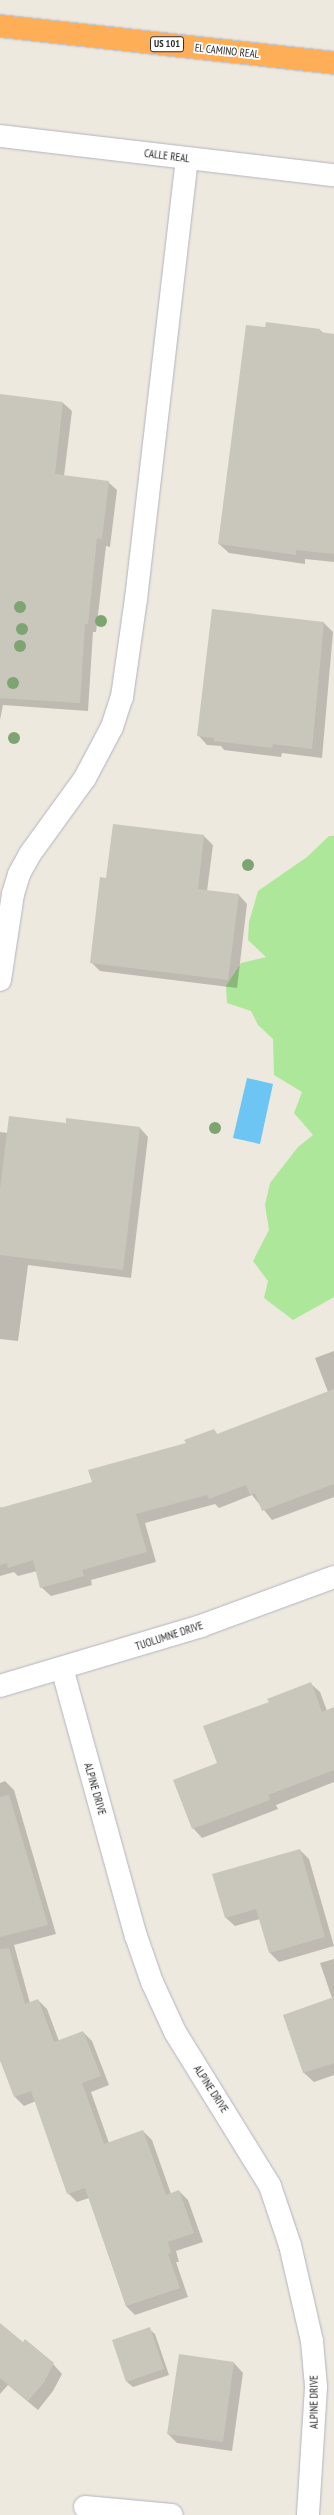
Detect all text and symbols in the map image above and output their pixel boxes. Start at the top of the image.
road number: US 101 [150,36,184,52]
street label: EL CAMINO REAL [194,41,260,61]
street label: CALLE REAL [143,147,191,165]
street label: TUOLUMNE DRIVE [133,1619,205,1653]
street label: ALPINE DRIVE [81,1761,109,1817]
street label: ALPINE DRIVE [191,2063,231,2115]
street label: ALPINE DRIVE [307,2375,321,2429]

